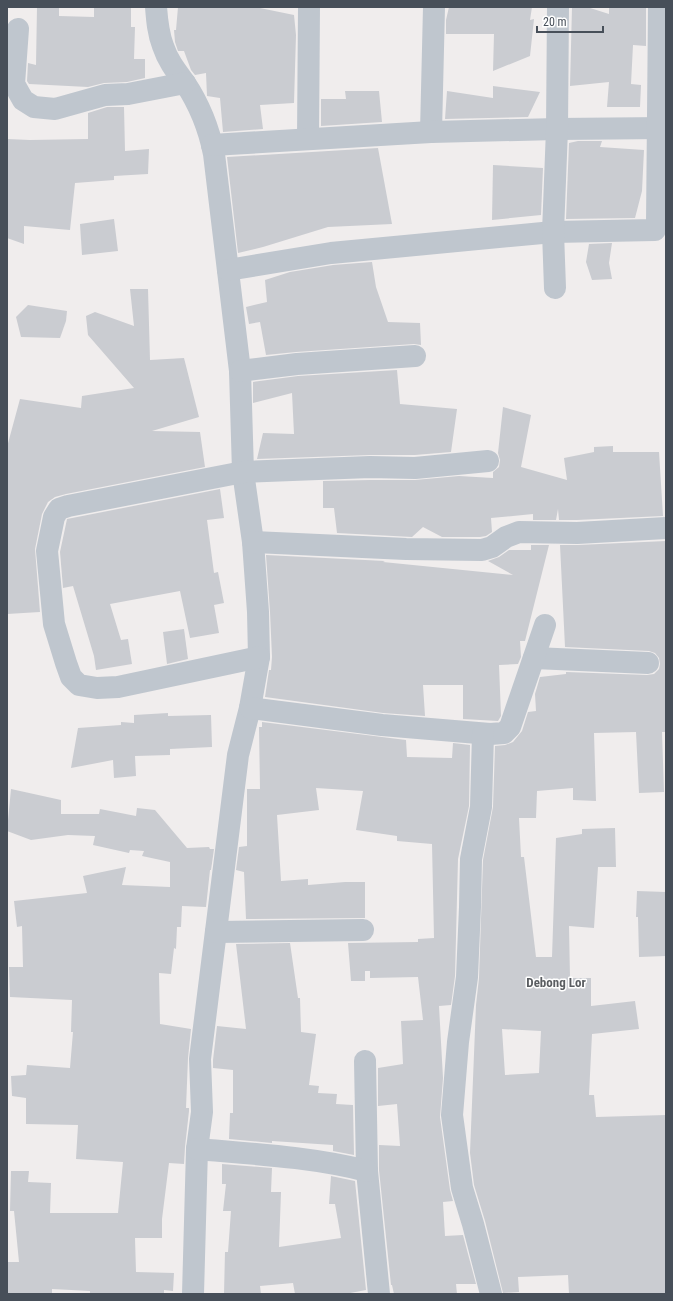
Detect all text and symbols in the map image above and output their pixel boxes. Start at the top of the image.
scale bar [537,8,603,34]
text: 20 m [543,15,567,29]
district label: Debong Lor [526,975,586,990]

